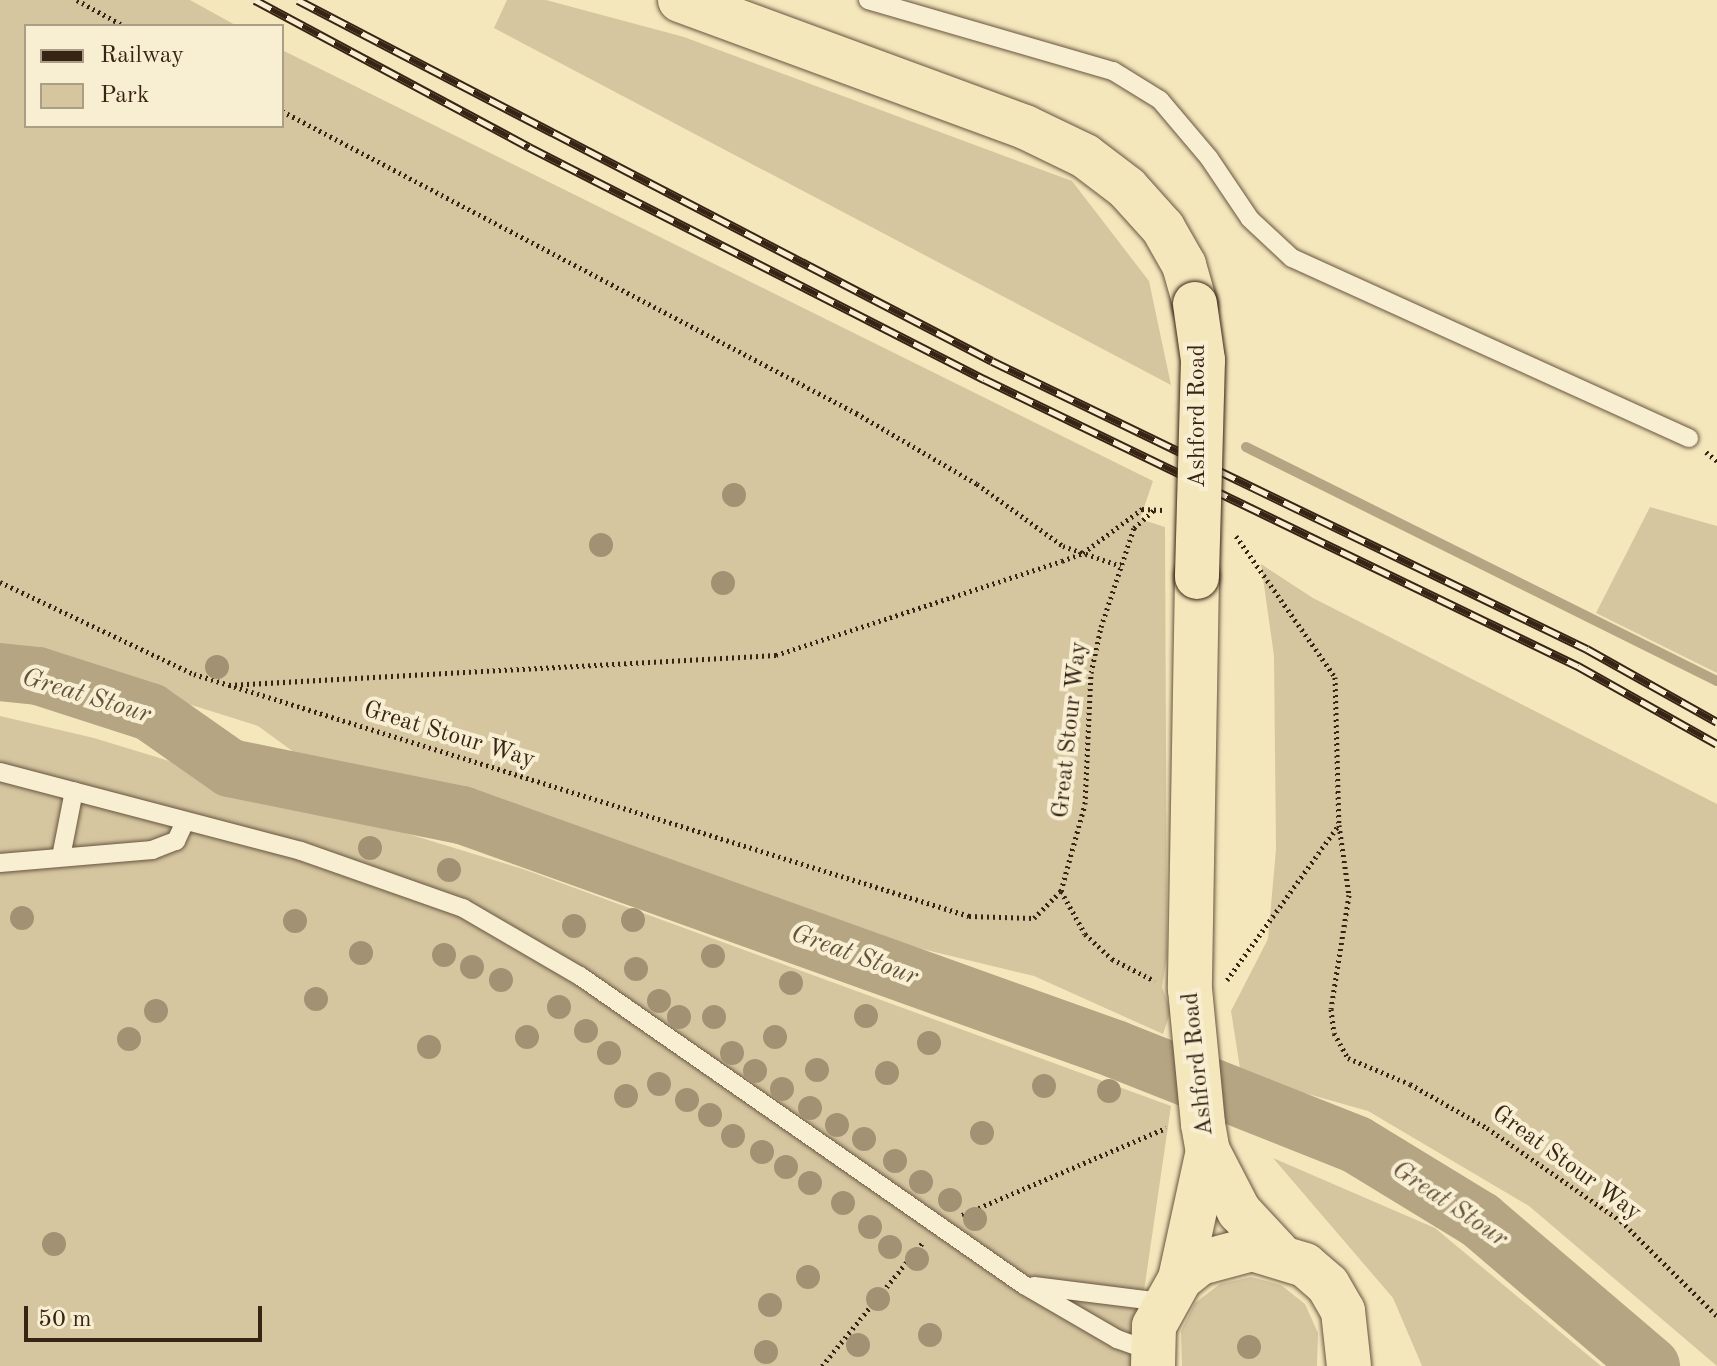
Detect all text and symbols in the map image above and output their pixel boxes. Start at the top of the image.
legend [24,24,284,128]
text: Railway [100,44,184,68]
text: Park [100,84,149,108]
street label: Ashford Road [1185,344,1213,488]
street label: Great Stour Way [1047,640,1095,820]
water label: Great Stour [18,663,154,731]
street label: Great Stour Way [360,696,538,776]
water label: Great Stour [786,919,922,993]
street label: Ashford Road [1177,991,1221,1137]
street label: Great Stour Way [1486,1100,1646,1228]
water label: Great Stour [1385,1155,1513,1255]
scale bar [28,1290,266,1340]
text: 50 m [38,1308,92,1332]

